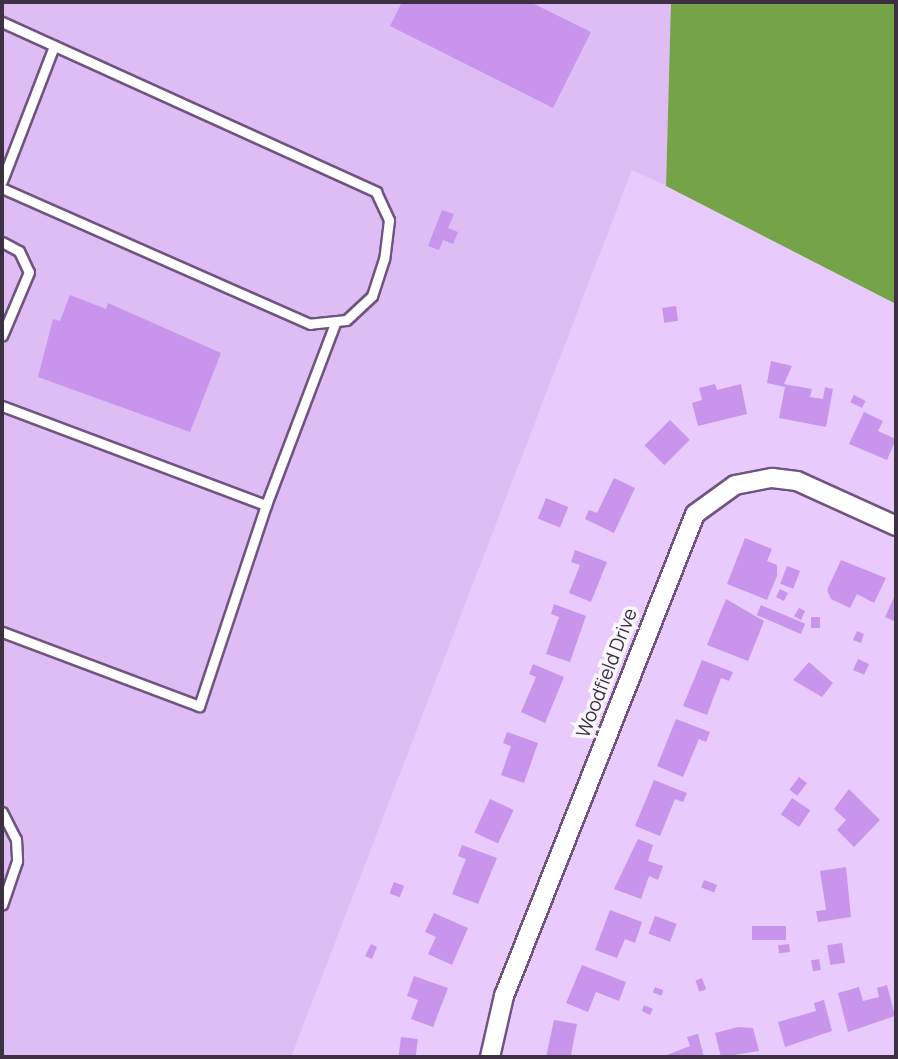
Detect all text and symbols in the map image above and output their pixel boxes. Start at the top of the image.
street label: Woodfield Drive [572,605,642,741]

